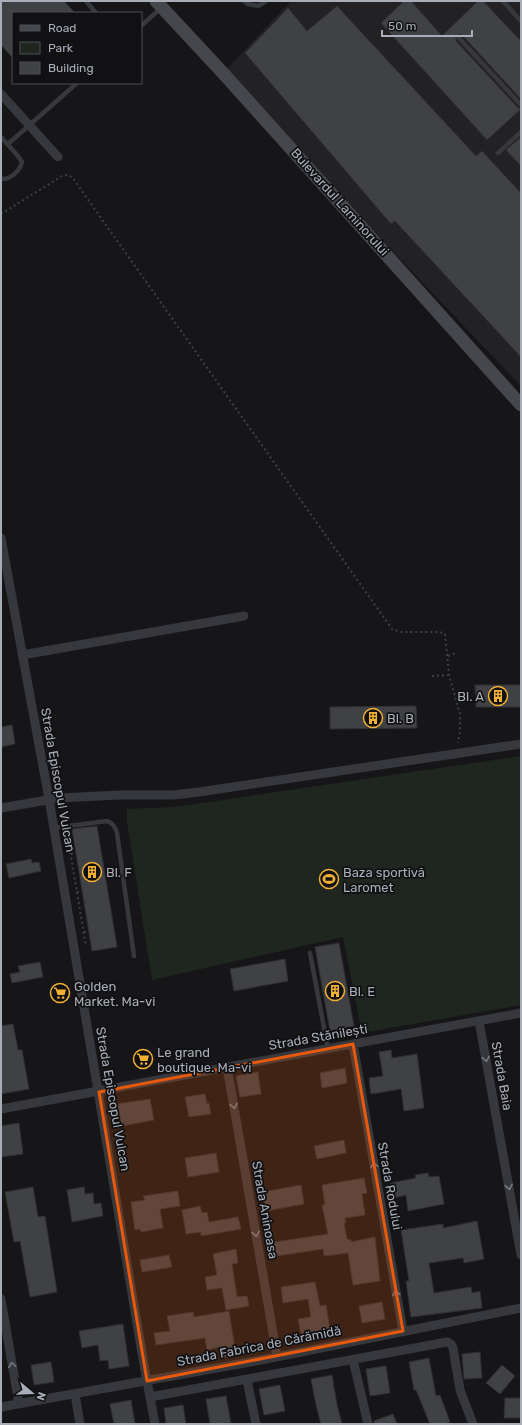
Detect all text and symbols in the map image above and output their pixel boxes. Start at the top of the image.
legend [12,12,142,84]
scale bar [382,12,472,38]
text: 50 m [388,19,416,33]
text: Road [48,21,76,35]
text: Park [48,41,74,55]
text: Building [48,61,94,75]
street label: Bulevardul Laminorului [288,145,392,259]
building icon: Bl. A [487,685,509,707]
place label: Bl. A [457,689,484,704]
street label: Strada Episcopul Vulcan [38,707,78,853]
building icon: Bl. B [362,707,384,729]
place label: Bl. B [387,711,414,726]
building icon: Bl. F [81,861,103,883]
place label: Bl. F [106,865,132,880]
place label: Baza sportivă Laromet [343,865,425,895]
sports icon: Baza sportivă Laromet [318,868,340,890]
place label: Golden Market. Ma-vi [74,979,155,1009]
building icon: Bl. E [324,980,346,1002]
supermarket icon: Golden Market. Ma-vi [49,982,71,1004]
place label: Bl. E [349,984,375,999]
street label: Strada Stănilești [267,1021,369,1053]
street label: Strada Episcopul Vulcan [93,1026,133,1172]
street label: Strada Baia [489,1040,515,1112]
place label: Le grand boutique. Ma-vi [157,1045,251,1075]
supermarket icon: Le grand boutique. Ma-vi [132,1048,154,1070]
one-way arrow [481,1056,490,1062]
one-way arrow [229,1103,237,1109]
street label: Strada Rodului [375,1141,405,1231]
street label: Strada Aninoasa [249,1160,281,1260]
one-way arrow [370,1162,378,1168]
one-way arrow [504,1184,513,1190]
one-way arrow [251,1231,260,1237]
one-way arrow [392,1290,401,1296]
street label: Strada Fabrica de Cărămidă [176,1323,342,1369]
one-way arrow [8,1362,17,1368]
north arrow [12,1373,52,1413]
text: N [34,1390,48,1402]

